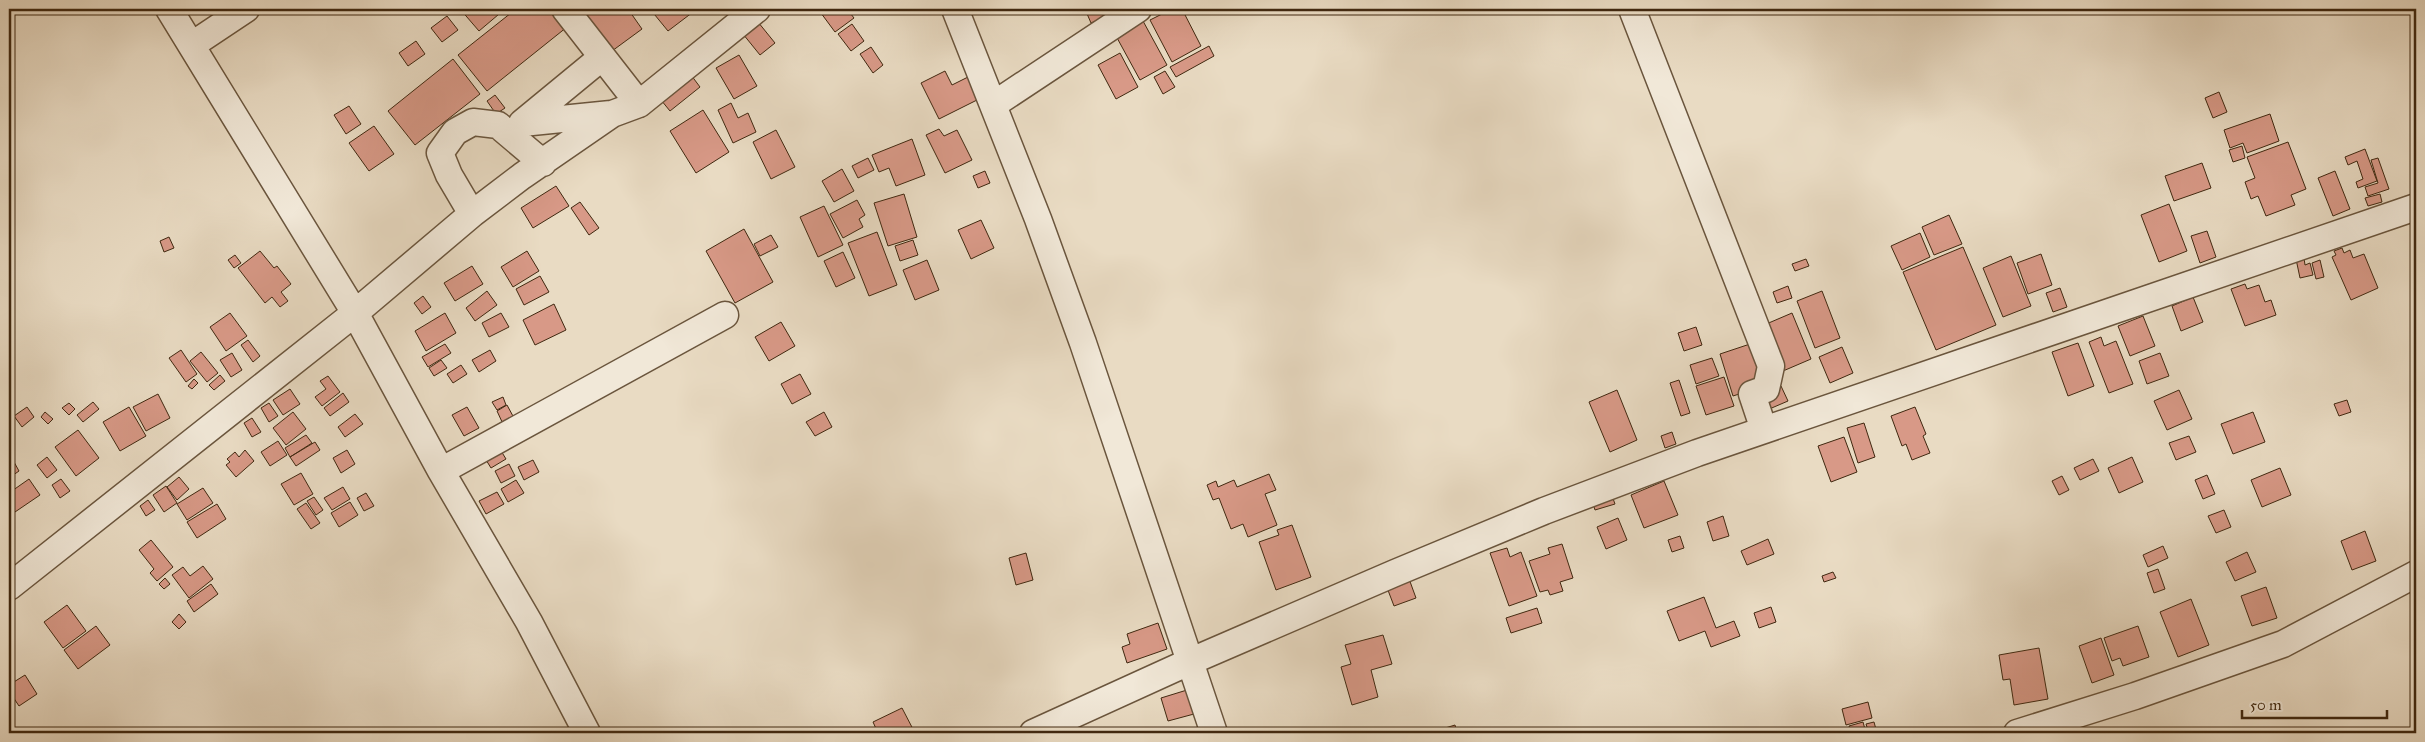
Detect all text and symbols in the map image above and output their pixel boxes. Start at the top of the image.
scale bar [2242,687,2388,719]
text: 50 m [2250,696,2282,714]

